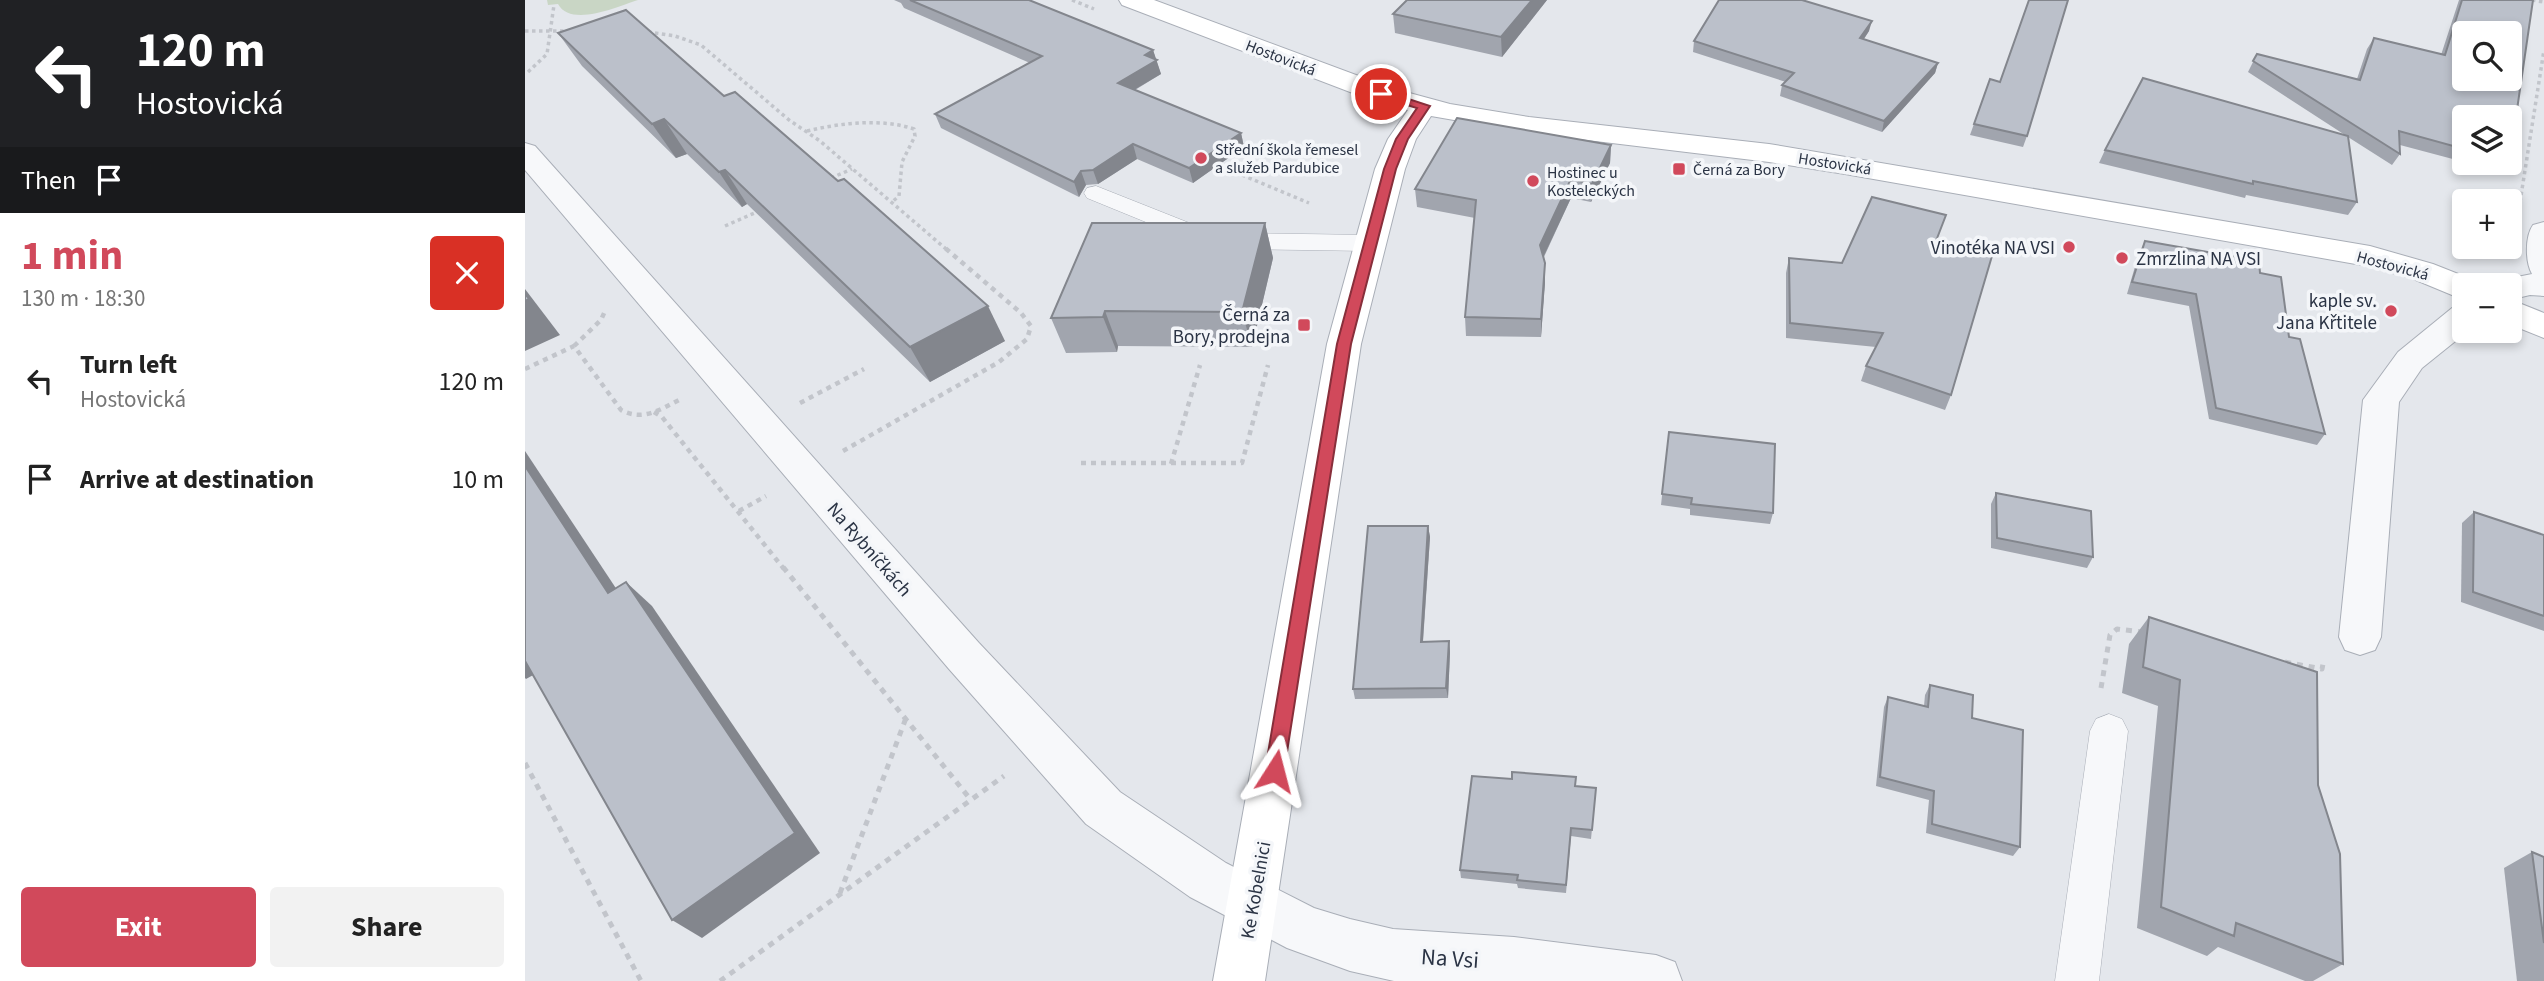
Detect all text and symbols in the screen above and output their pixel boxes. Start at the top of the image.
text: 120 m [136,16,265,86]
map controls [2452,21,2522,343]
button: search [2452,21,2522,91]
icon: left [21,28,112,119]
street label: Hostovická [1242,34,1319,81]
pin [1351,64,1411,124]
icon: arrive [1362,75,1400,113]
text: Hostovická [136,81,284,127]
button: layers [2452,105,2522,175]
place label: Střední škola řemesel a služeb Pardubice [1215,139,1358,179]
street label: Hostovická [1797,147,1873,181]
marker: Střední škola řemesel a služeb Pardubice [1193,150,1209,166]
place label: Černá za Bory [1693,159,1785,181]
icon: arrive [90,161,128,199]
marker: Černá za Bory [1671,161,1687,177]
text: Then [21,162,76,199]
place label: Hostinec u Kosteleckých [1547,162,1635,202]
marker: Hostinec u Kosteleckých [1525,173,1541,189]
button: + [2452,189,2522,259]
text: 1 min [21,226,123,286]
place label: Vinotéka NA VSI [1931,235,2055,262]
button: close [430,236,504,310]
marker: Vinotéka NA VSI [2061,239,2077,255]
place label: Zmrzlina NA VSI [2136,246,2261,273]
street label: Hostovická [2354,246,2431,286]
marker: Zmrzlina NA VSI [2114,250,2130,266]
button: − [2452,273,2522,343]
text: 130 m · 18:30 [21,282,145,315]
place label: kaple sv. Jana Křtitele [2276,288,2377,337]
place label: Černá za Bory, prodejna [1173,302,1290,351]
marker: kaple sv. Jana Křtitele [2383,303,2399,319]
marker: Černá za Bory, prodejna [1296,317,1312,333]
text: Turn left [80,346,177,383]
icon: left [21,362,59,400]
text: 120 m [438,363,504,400]
text: Hostovická [80,383,186,416]
icon: arrive [21,460,59,498]
text: Arrive at destination [80,461,314,498]
text: 10 m [451,461,504,498]
street label: Na Rybníčkách [820,497,918,603]
position arrow [1238,734,1312,808]
street label: Ke Kobelnici [1235,839,1278,941]
button: Exit [21,887,256,967]
button: Share [270,887,504,967]
street label: Na Vsi [1420,940,1480,977]

